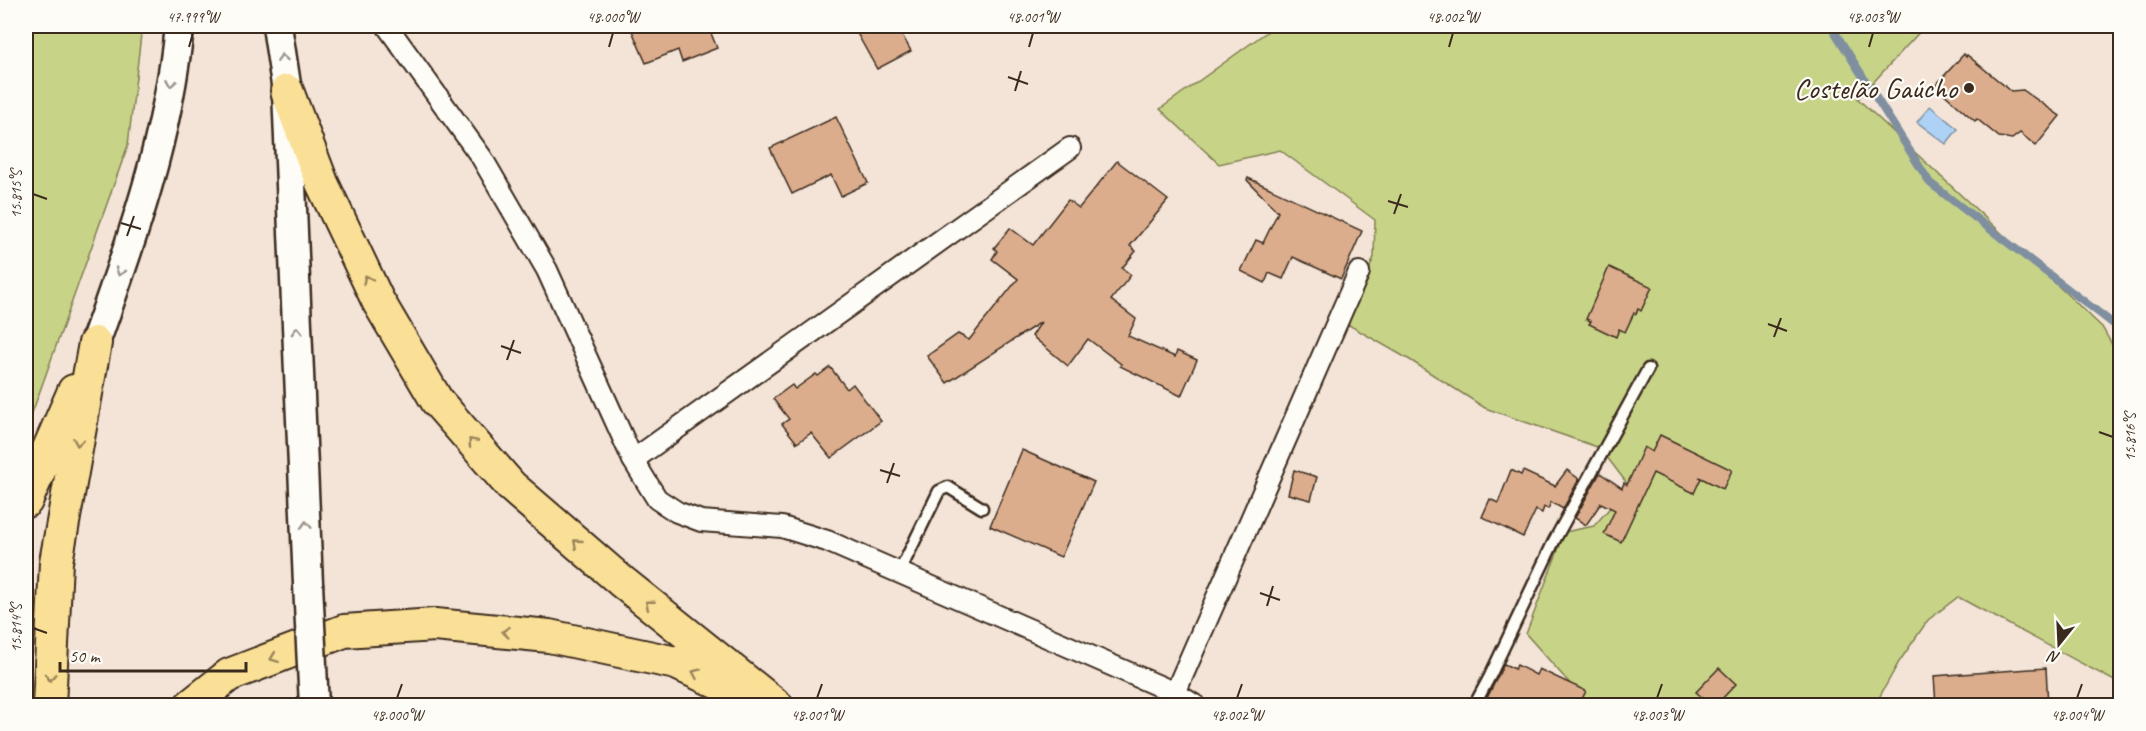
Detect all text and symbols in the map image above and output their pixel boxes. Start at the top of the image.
text: 47.999°W [167,8,222,27]
text: 48.000°W [587,8,642,27]
text: 48.001°W [1007,8,1062,27]
text: 48.002°W [1427,8,1482,27]
text: 48.003°W [1847,8,1902,27]
one-way arrow [277,54,289,63]
place label: Costelão Gaúcho [1794,69,1958,107]
one-way arrow [165,79,177,88]
marker: Costelão Gaúcho [1962,81,1976,95]
text: 15.815°S [7,167,26,218]
one-way arrow [115,266,128,277]
one-way arrow [363,274,375,285]
one-way arrow [291,326,304,335]
text: 15.816°S [2121,410,2140,461]
one-way arrow [72,437,84,447]
one-way arrow [469,438,480,449]
one-way arrow [299,521,312,530]
one-way arrow [573,539,584,550]
one-way arrow [645,600,656,611]
text: 15.814°S [7,601,26,652]
north arrow [2029,614,2089,674]
one-way arrow [501,626,510,639]
scale bar [60,635,246,673]
text: 50 m [69,645,102,667]
text: N [2044,645,2062,668]
one-way arrow [270,651,281,663]
one-way arrow [691,668,702,680]
one-way arrow [43,672,56,681]
text: 48.000°W [371,706,426,725]
text: 48.001°W [791,706,846,725]
text: 48.002°W [1211,706,1266,725]
text: 48.003°W [1631,706,1686,725]
text: 48.004°W [2051,706,2106,725]

